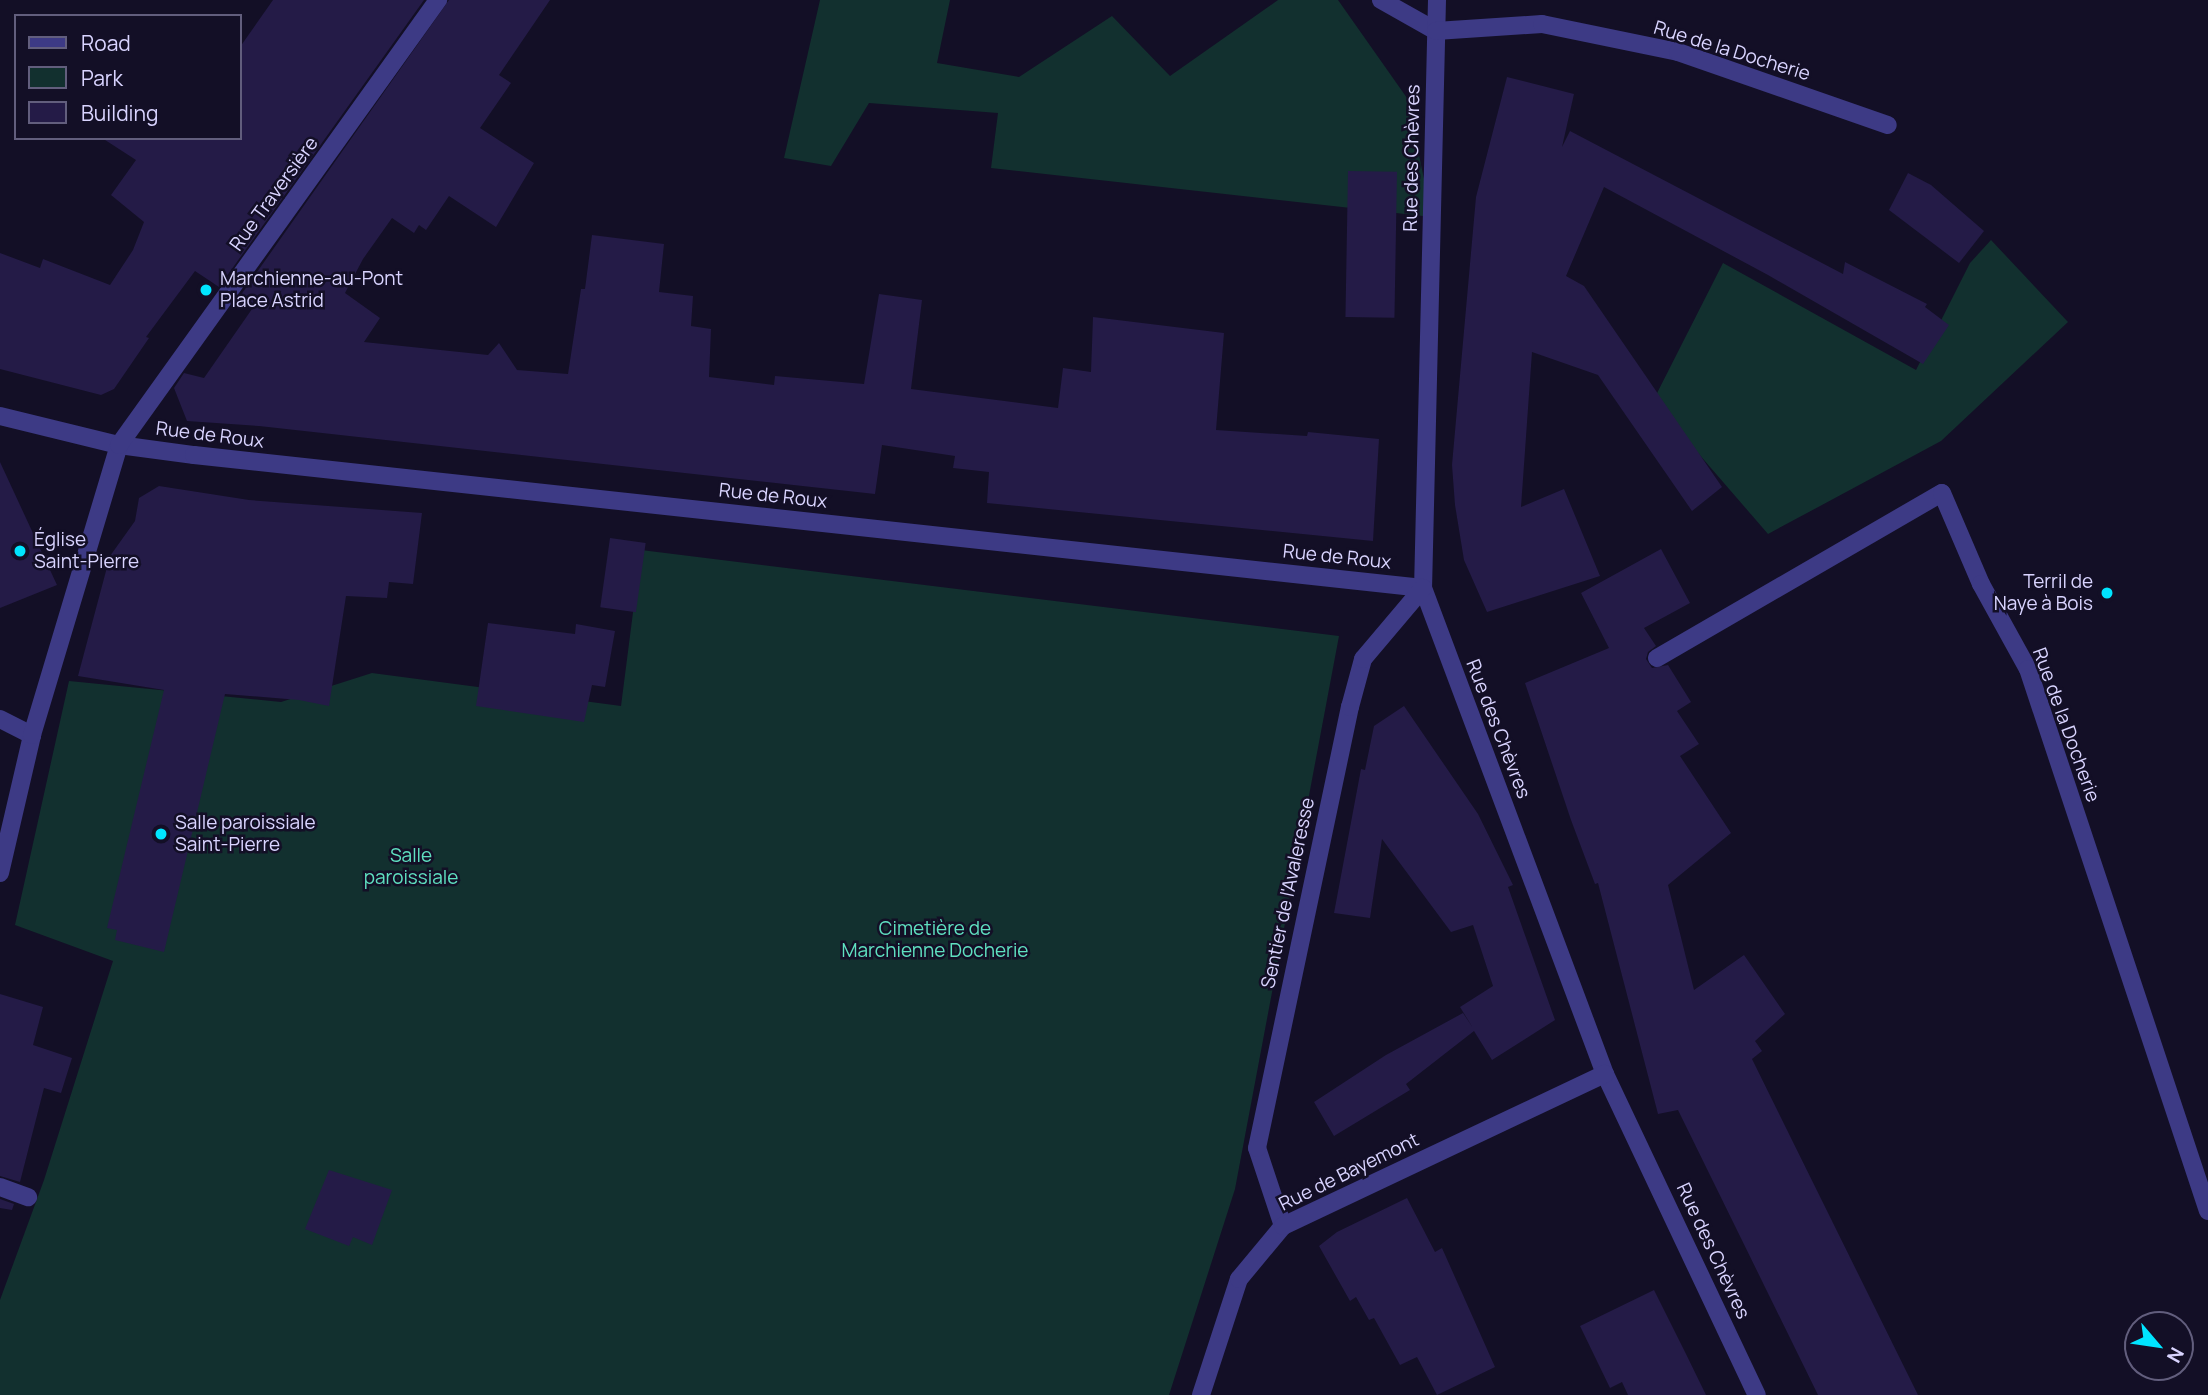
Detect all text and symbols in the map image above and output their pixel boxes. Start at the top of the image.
legend [14,14,242,140]
street label: Rue de la Docherie [1651,16,1813,86]
text: Road [81,29,131,57]
text: Park [81,64,123,92]
street label: Rue des Chèvres [1399,84,1425,232]
text: Building [81,99,158,127]
street label: Rue Traversière [225,133,323,255]
place label: Marchienne-au-Pont Place Astrid [220,268,403,312]
marker: Marchienne-au-Pont Place Astrid [198,282,214,298]
street label: Rue de Roux [155,417,265,453]
street label: Rue de Roux [718,479,828,513]
place label: Église Saint-Pierre [34,529,139,573]
street label: Rue de Roux [1282,540,1392,574]
marker: Église Saint-Pierre [12,543,28,559]
place label: Terril de Naye à Bois [1994,571,2093,615]
marker: Terril de Naye à Bois [2099,585,2115,601]
street label: Rue de la Docherie [2028,645,2104,805]
street label: Rue des Chèvres [1461,656,1535,802]
street label: Sentier de l'Avaleresse [1257,795,1319,991]
place label: Salle paroissiale Saint-Pierre [175,812,316,856]
marker: Salle paroissiale Saint-Pierre [153,826,169,842]
park label: Salle paroissiale [364,845,458,889]
park label: Cimetière de Marchienne Docherie [842,918,1028,962]
street label: Rue de Bayemont [1275,1128,1423,1216]
street label: Rue des Chèvres [1672,1179,1754,1323]
north arrow [2124,1311,2194,1381]
text: N [2161,1343,2190,1367]

